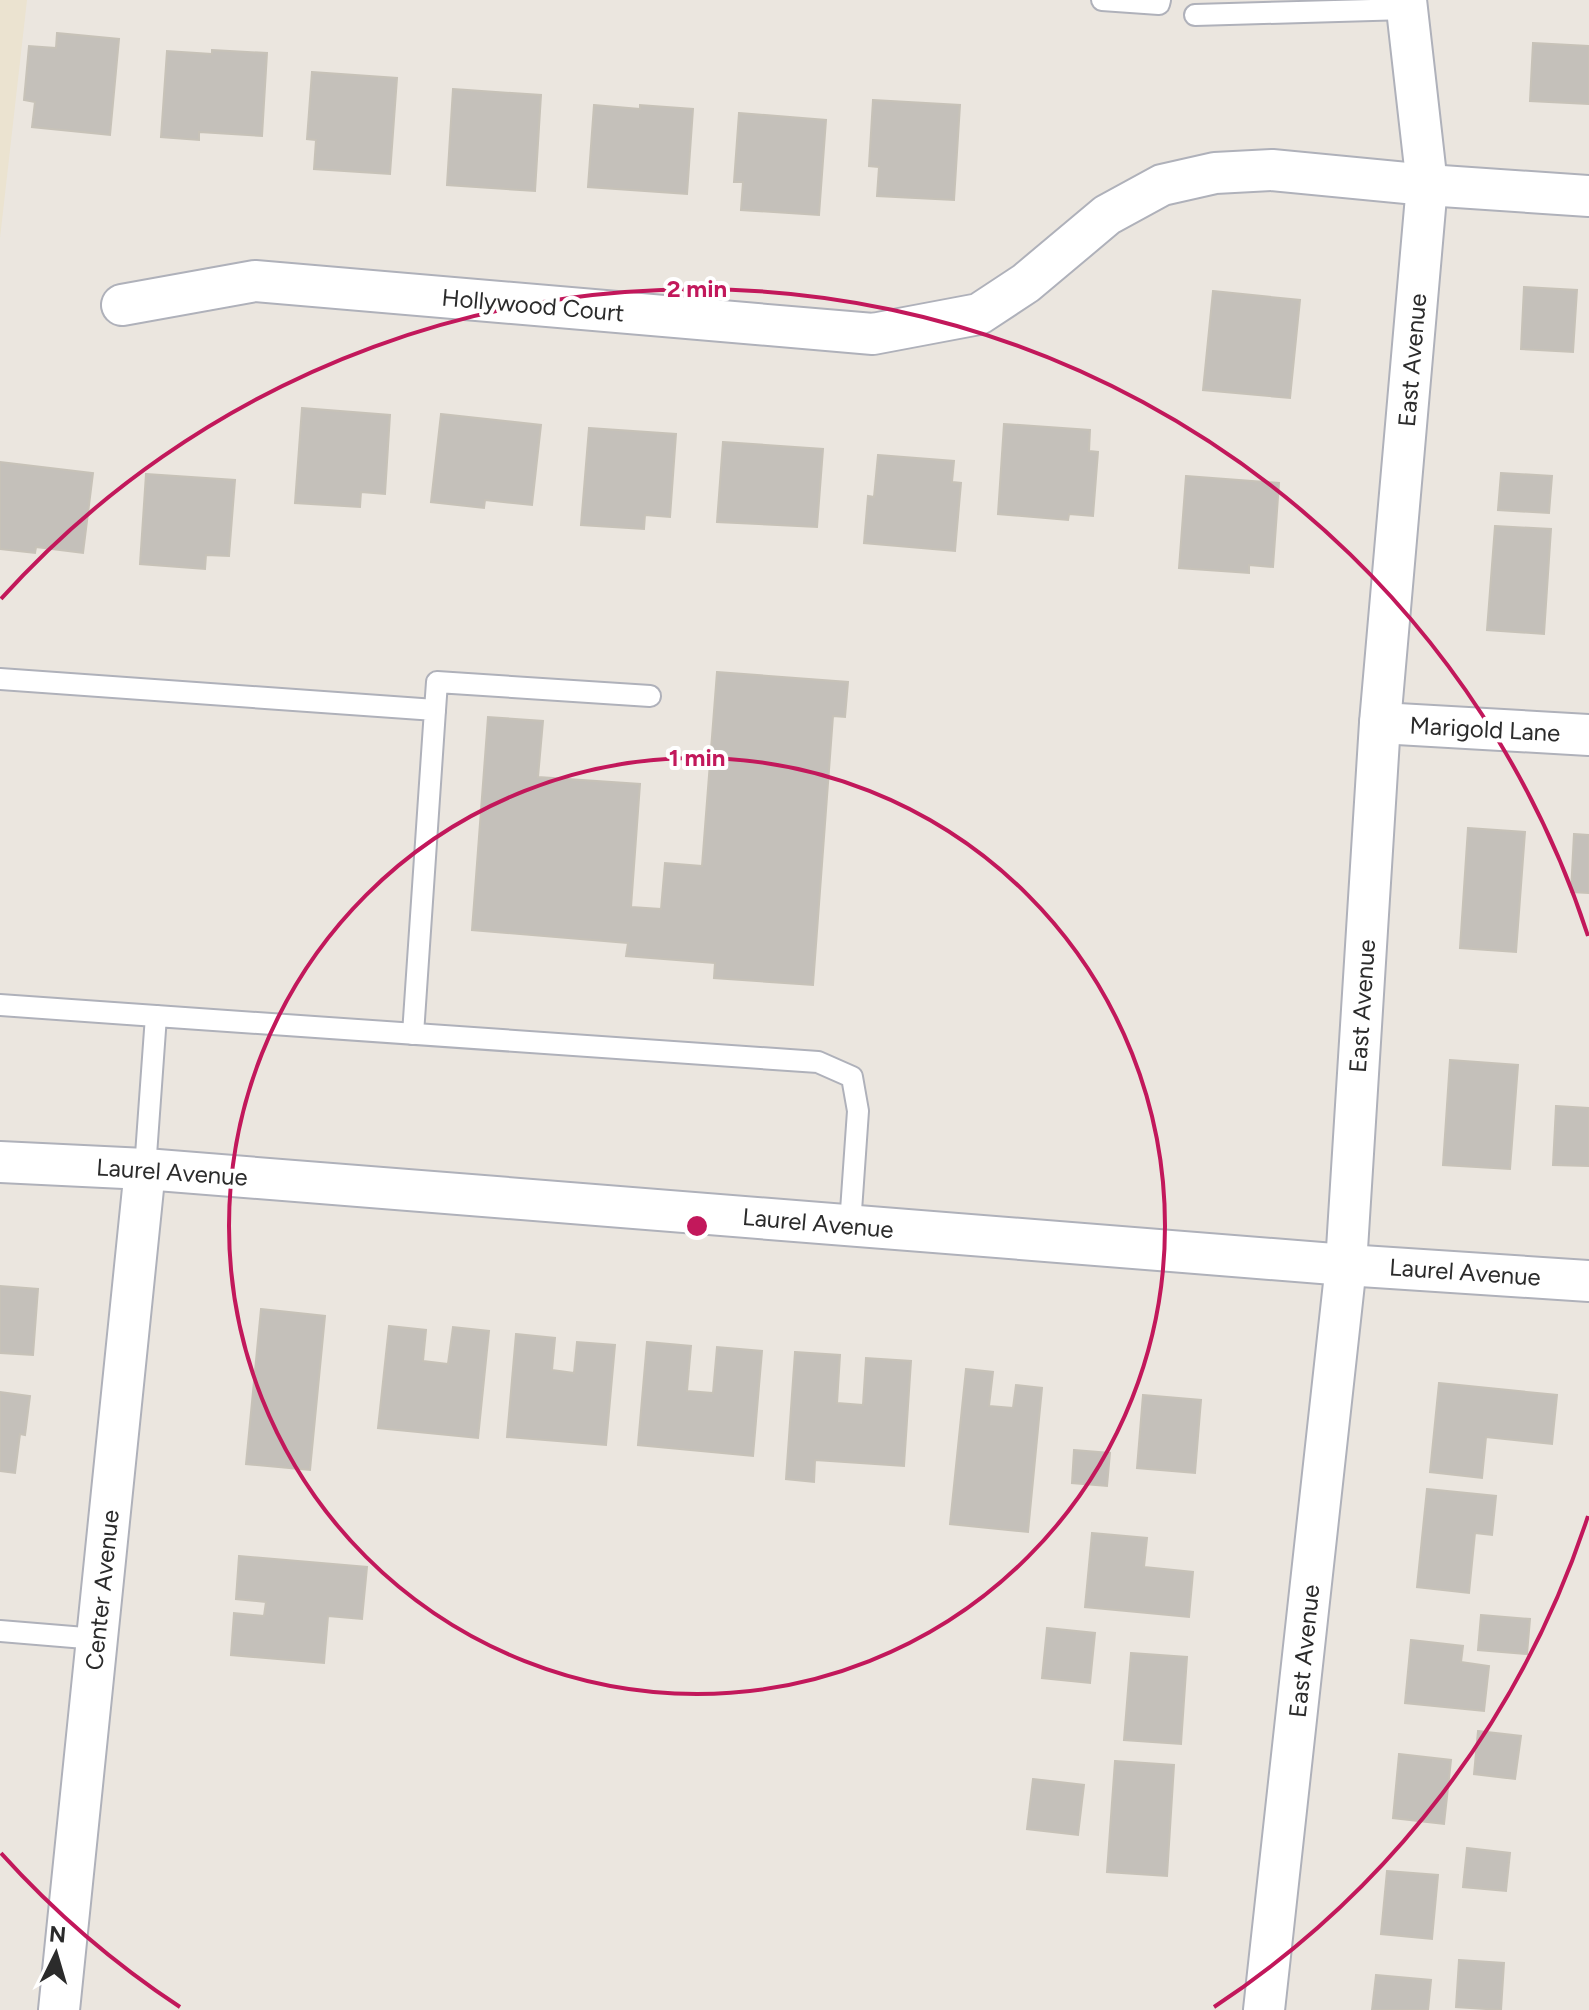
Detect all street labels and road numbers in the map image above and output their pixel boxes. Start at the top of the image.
street label: Hollywood Court [440,283,626,327]
street label: East Avenue [1392,292,1432,428]
street label: Marigold Lane [1409,711,1561,747]
street label: East Avenue [1343,938,1381,1074]
street label: Laurel Avenue [95,1152,249,1192]
street label: Laurel Avenue [741,1202,895,1244]
street label: Laurel Avenue [1388,1252,1542,1292]
street label: Center Avenue [79,1508,125,1672]
street label: East Avenue [1283,1583,1325,1719]

